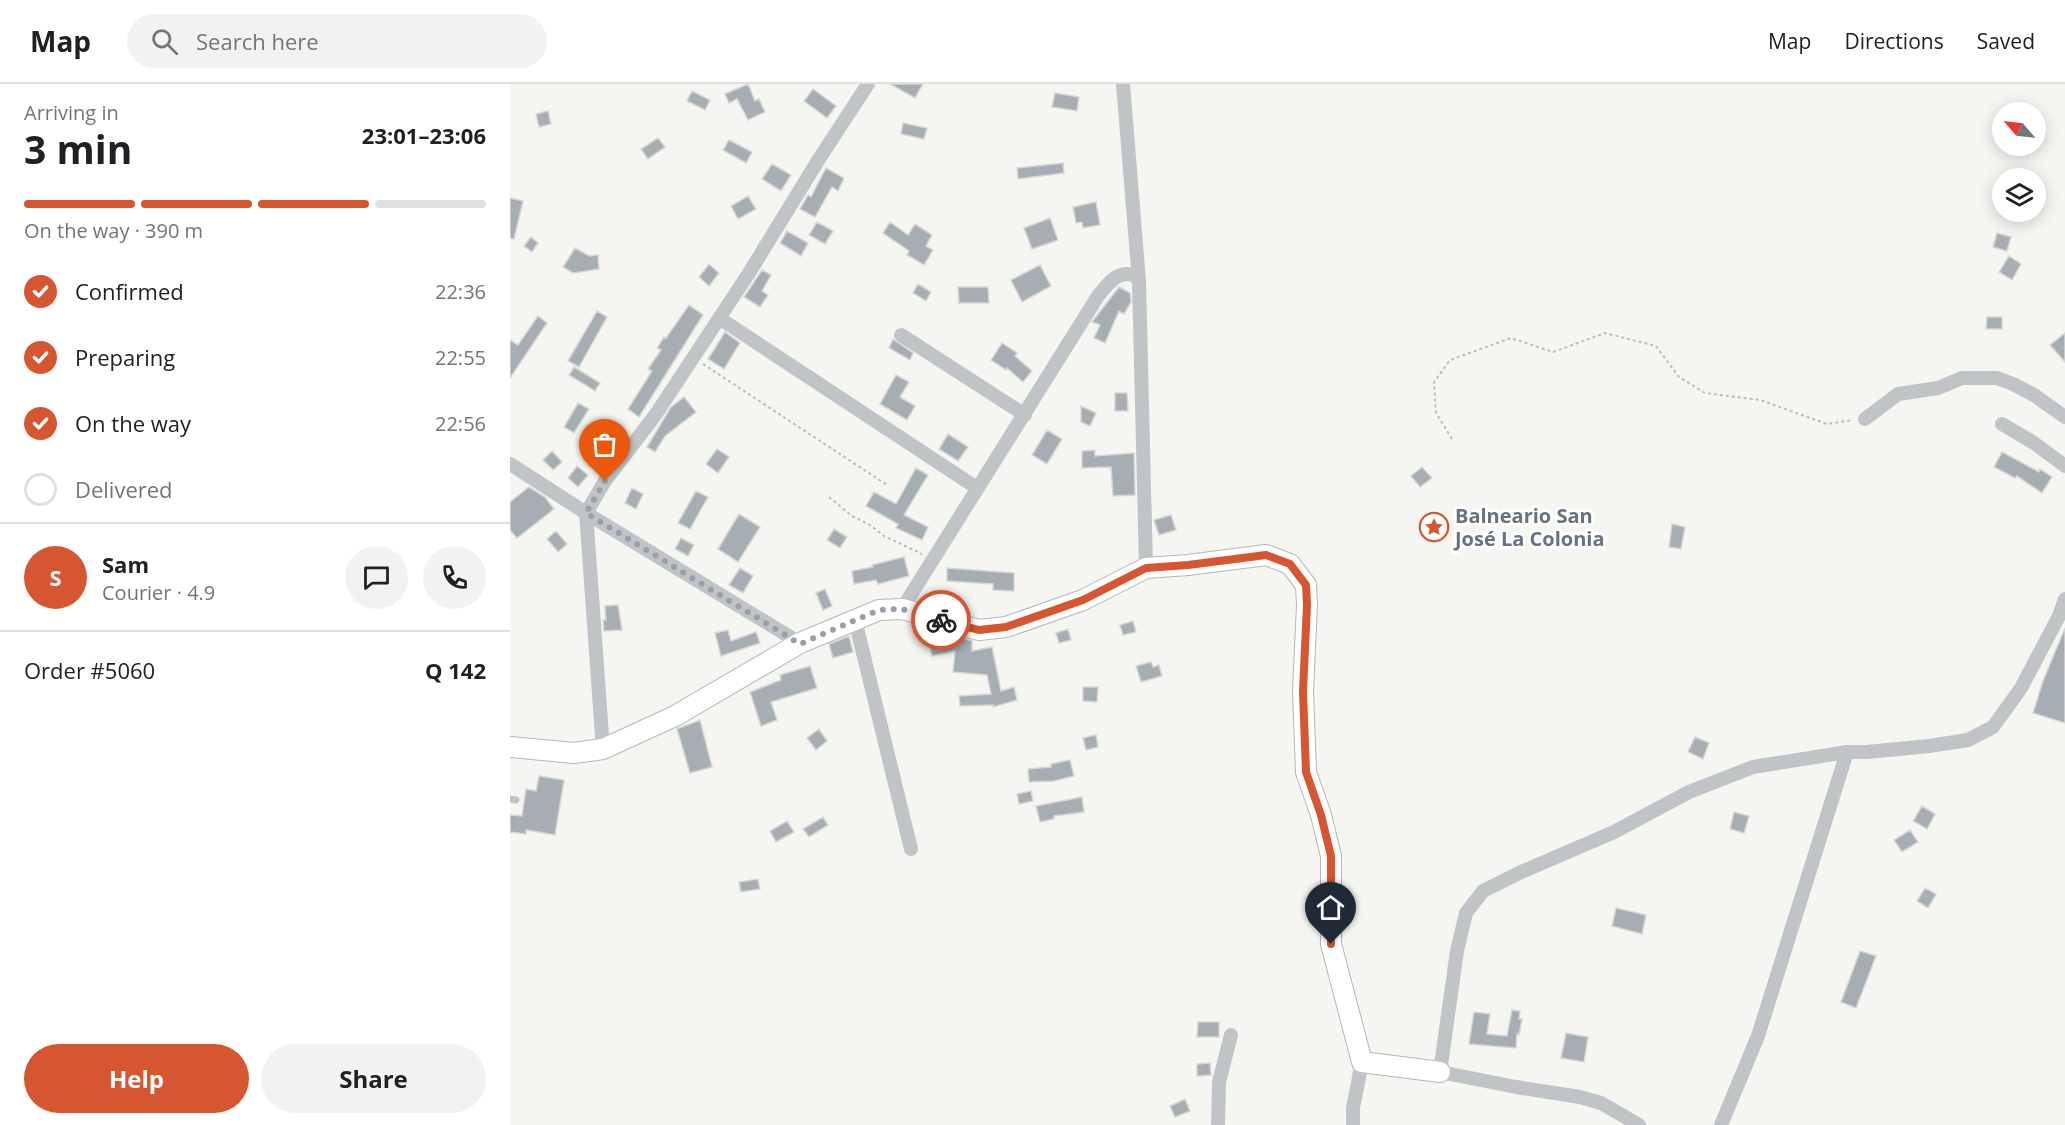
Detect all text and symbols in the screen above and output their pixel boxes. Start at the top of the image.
search box [127,14,547,68]
text: Map [30,22,91,60]
icon: search [148,25,181,58]
text: Search here [196,26,319,56]
text: Map [1768,27,1811,55]
text: Directions [1844,27,1944,55]
text: Saved [1977,27,2035,55]
text: Arriving in [24,99,119,126]
north arrow [1992,102,2046,156]
map controls [1992,102,2046,222]
text: 23:01–23:06 [362,120,486,150]
text: 3 min [24,122,132,175]
button: layers [1992,168,2046,222]
text: On the way · 390 m [24,217,203,244]
icon: check [24,275,57,308]
text: Confirmed [75,276,184,306]
text: 22:36 [435,278,486,305]
icon: check [24,341,57,374]
text: Preparing [75,342,175,372]
text: 22:55 [435,344,486,371]
icon: check [24,407,57,440]
text: On the way [75,408,191,438]
text: 22:56 [435,410,486,437]
pin [579,419,630,481]
icon: bag [588,428,621,461]
text: Delivered [75,474,173,504]
place label: Balneario San José La Colonia [1453,502,1604,552]
place icon: Balneario San José La Colonia [1418,511,1450,543]
button: chat [345,546,408,609]
button: phone [423,546,486,609]
text: Sam [102,549,149,579]
text: S [49,562,62,592]
text: Courier · 4.9 [102,579,215,606]
courier [911,590,971,650]
icon: bike [925,604,958,637]
text: Order #5060 [24,655,155,685]
text: Q 142 [425,655,486,685]
pin [1305,882,1356,944]
icon: home [1314,891,1347,924]
button: Help [24,1044,249,1113]
button: Share [261,1044,486,1113]

